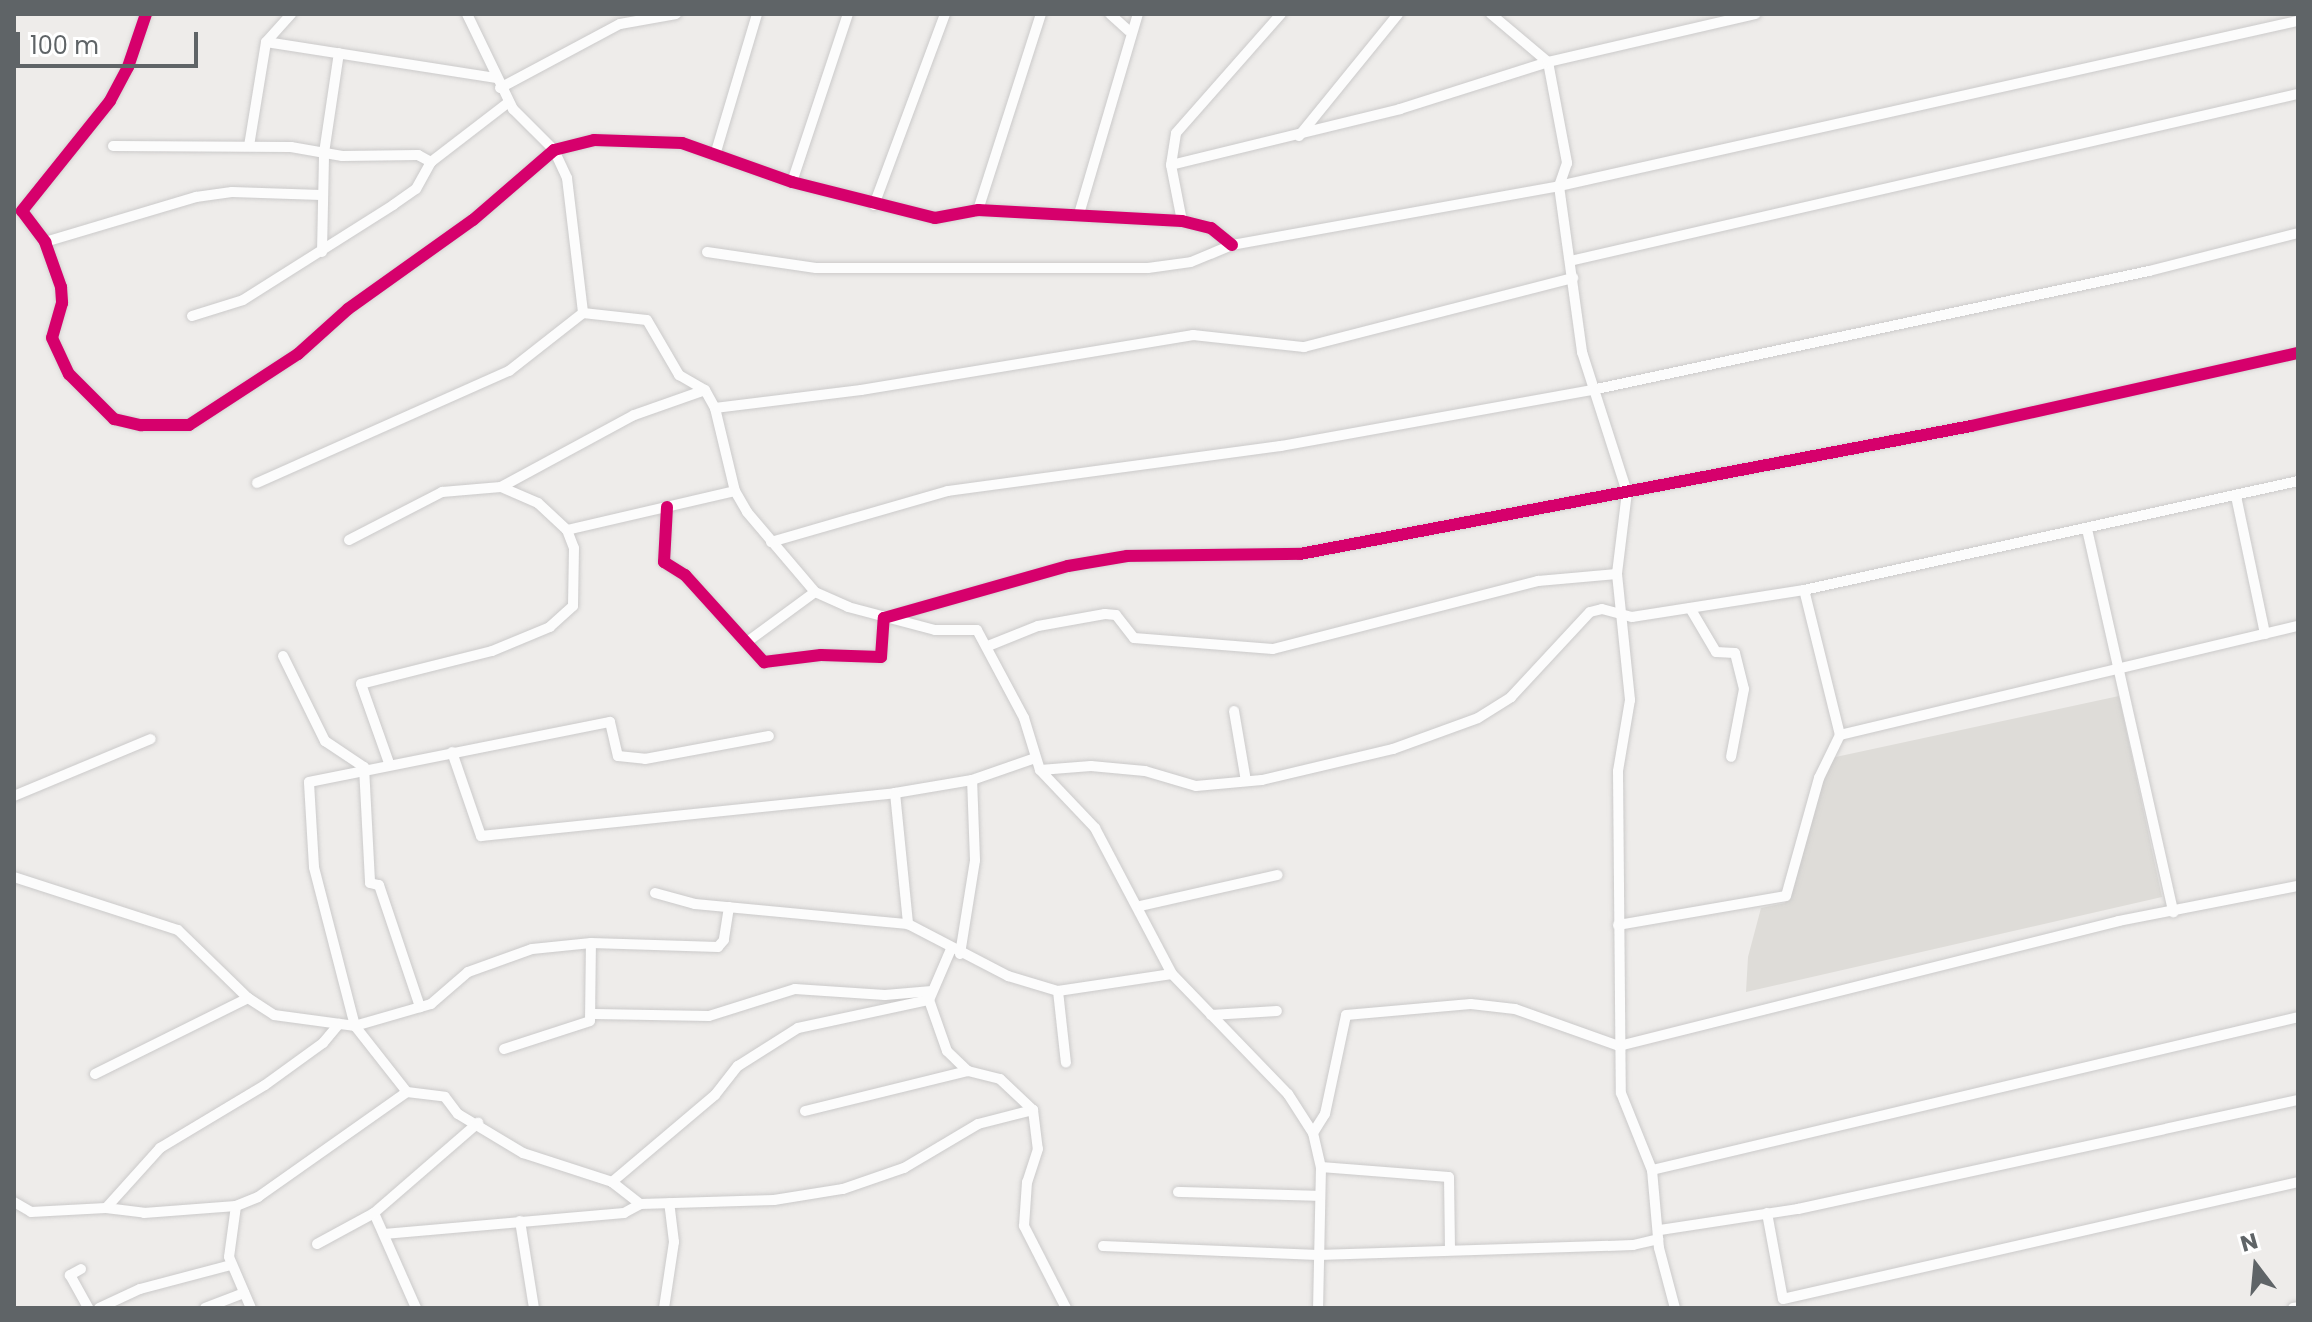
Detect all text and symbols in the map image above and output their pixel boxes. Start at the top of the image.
scale bar [20,16,202,66]
text: 100 m [30,29,99,62]
text: N [2237,1225,2261,1260]
north arrow [2216,1226,2296,1306]

